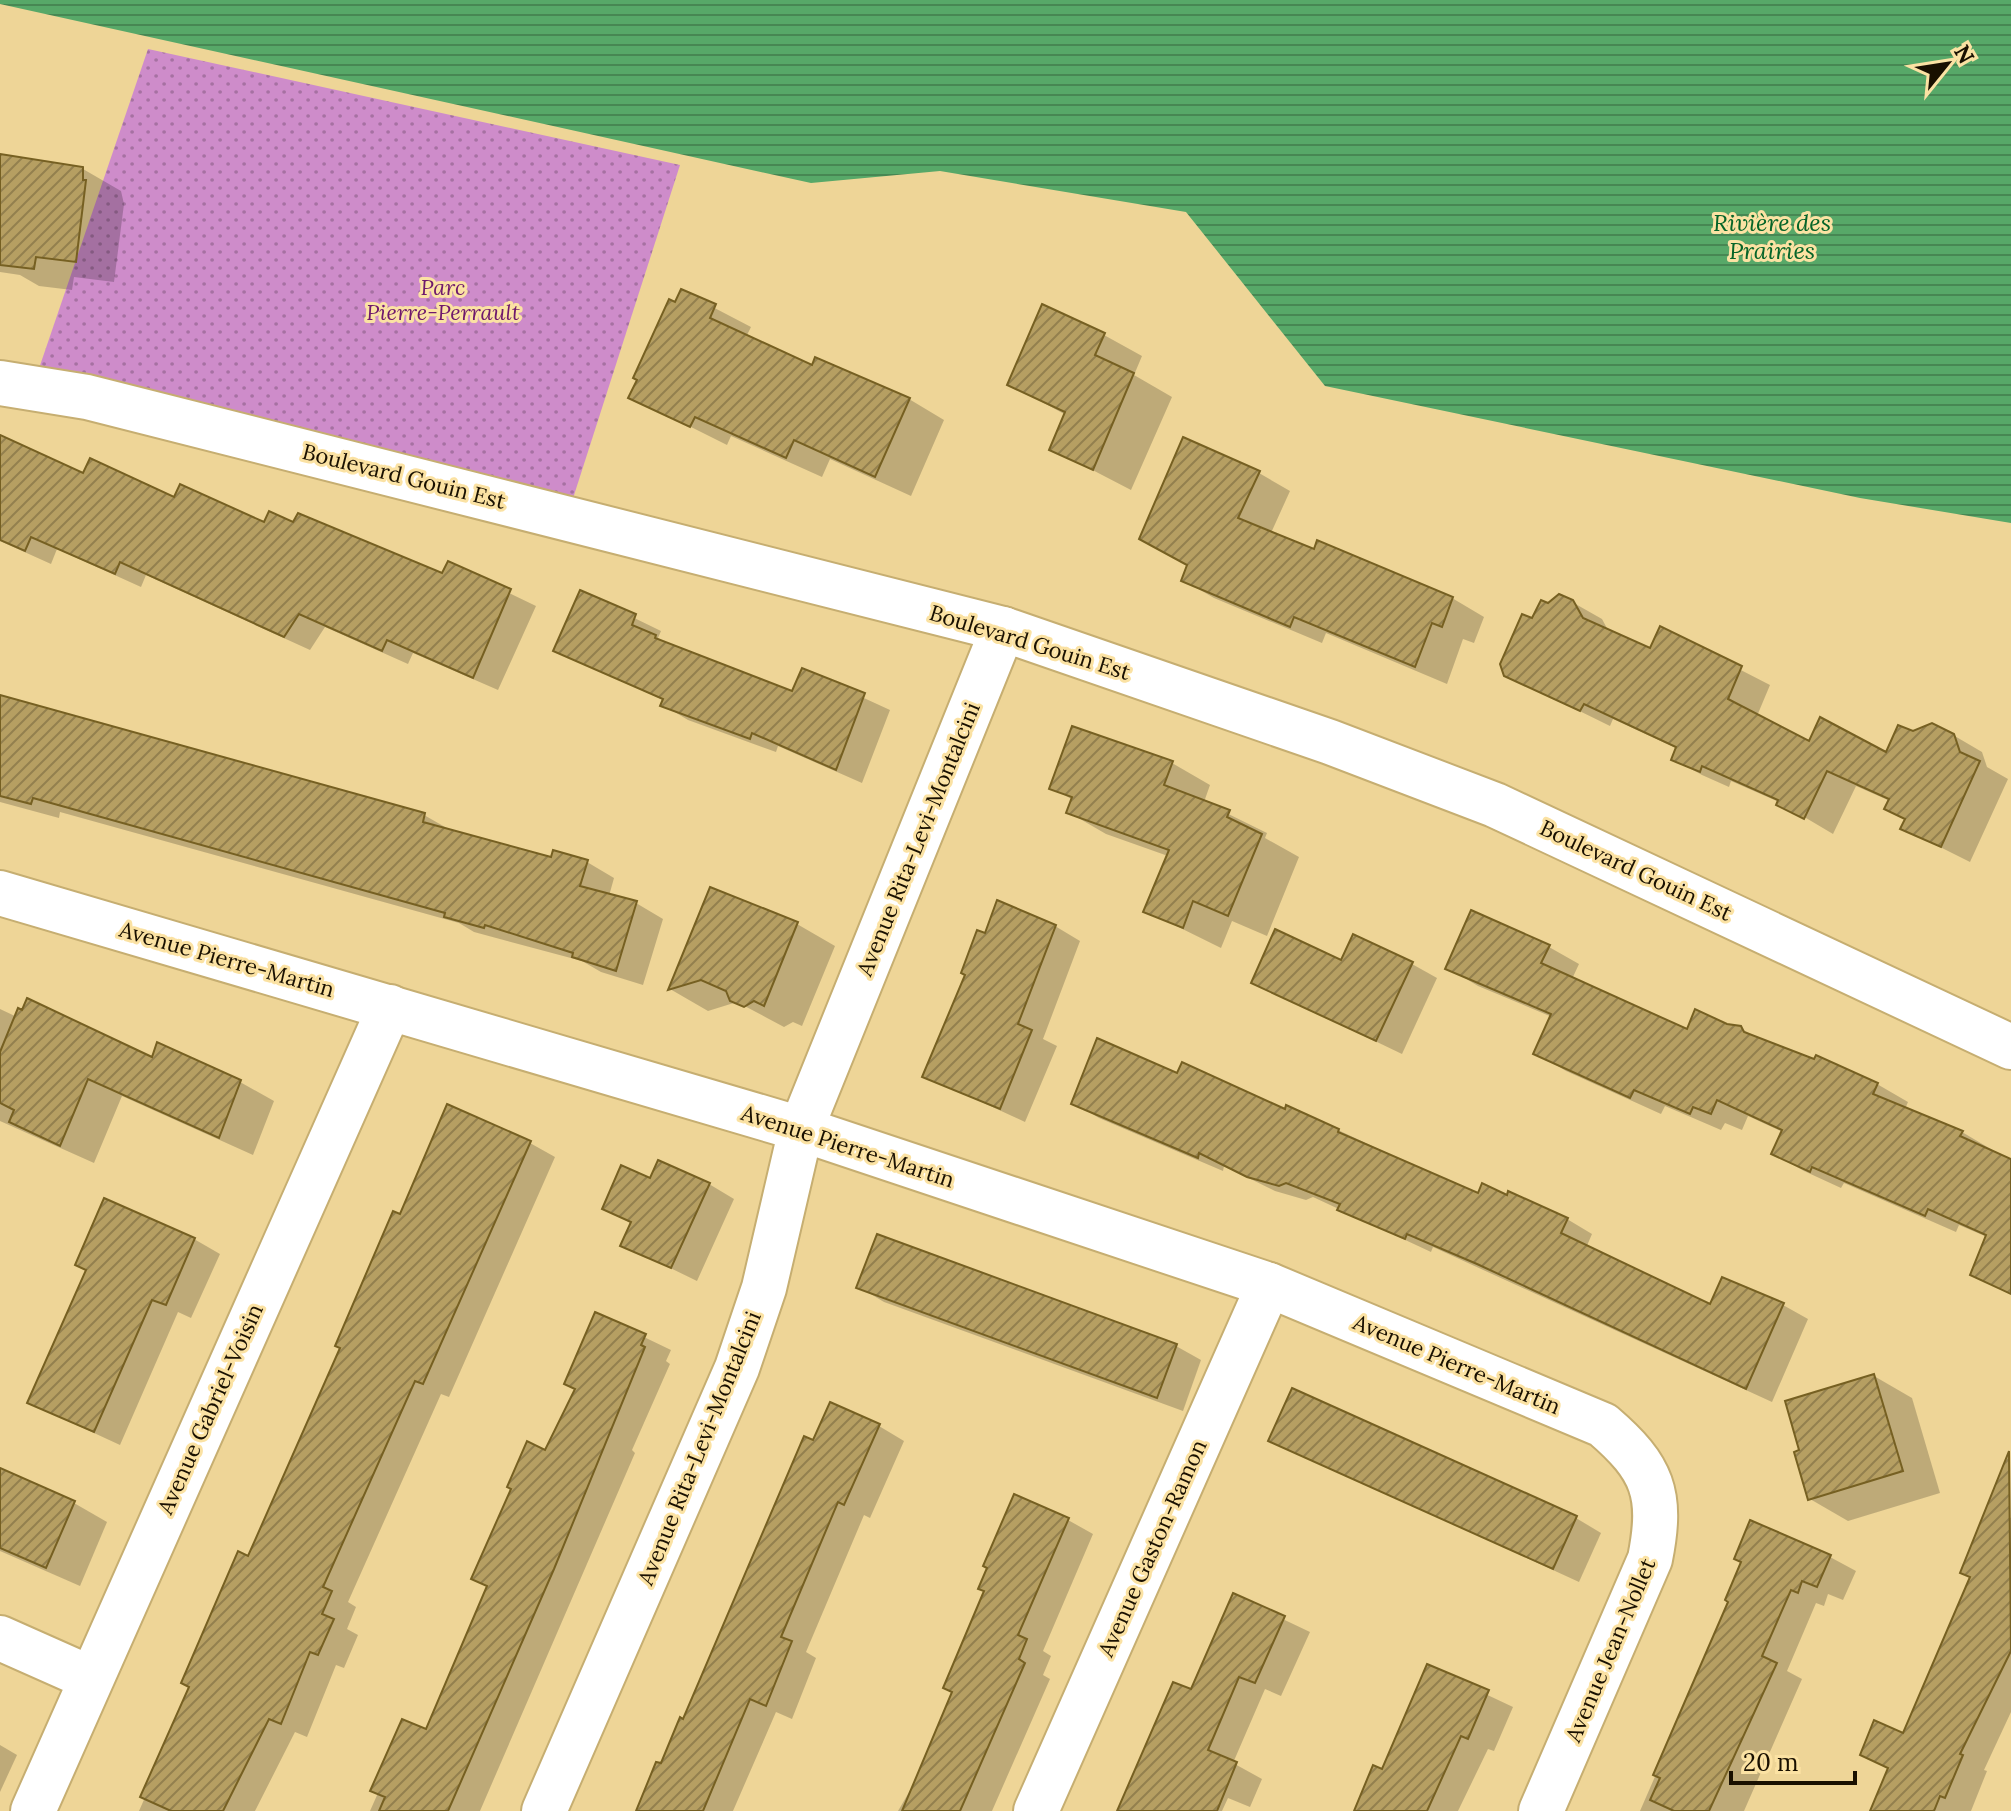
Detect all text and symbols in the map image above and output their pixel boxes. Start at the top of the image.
north arrow [1907,24,1987,104]
text: N [1948,40,1981,68]
water label: Rivière des Prairies [1713,207,1831,266]
park label: Parc Pierre-Perrault [366,273,520,326]
street label: Boulevard Gouin Est [299,437,509,515]
street label: Boulevard Gouin Est [926,598,1134,686]
street label: Avenue Rita-Levi-Montalcini [850,698,986,981]
street label: Boulevard Gouin Est [1536,813,1737,927]
street label: Avenue Pierre-Martin [115,915,338,1003]
street label: Avenue Pierre-Martin [737,1098,958,1194]
street label: Avenue Gabriel-Voisin [151,1299,269,1519]
street label: Avenue Rita-Levi-Montalcini [631,1307,767,1590]
street label: Avenue Pierre-Martin [1348,1307,1565,1420]
street label: Avenue Gaston-Ramon [1091,1435,1213,1662]
street label: Avenue Jean-Nollet [1558,1553,1662,1747]
scale bar [1731,1735,1855,1785]
text: 20 m [1743,1747,1799,1778]

